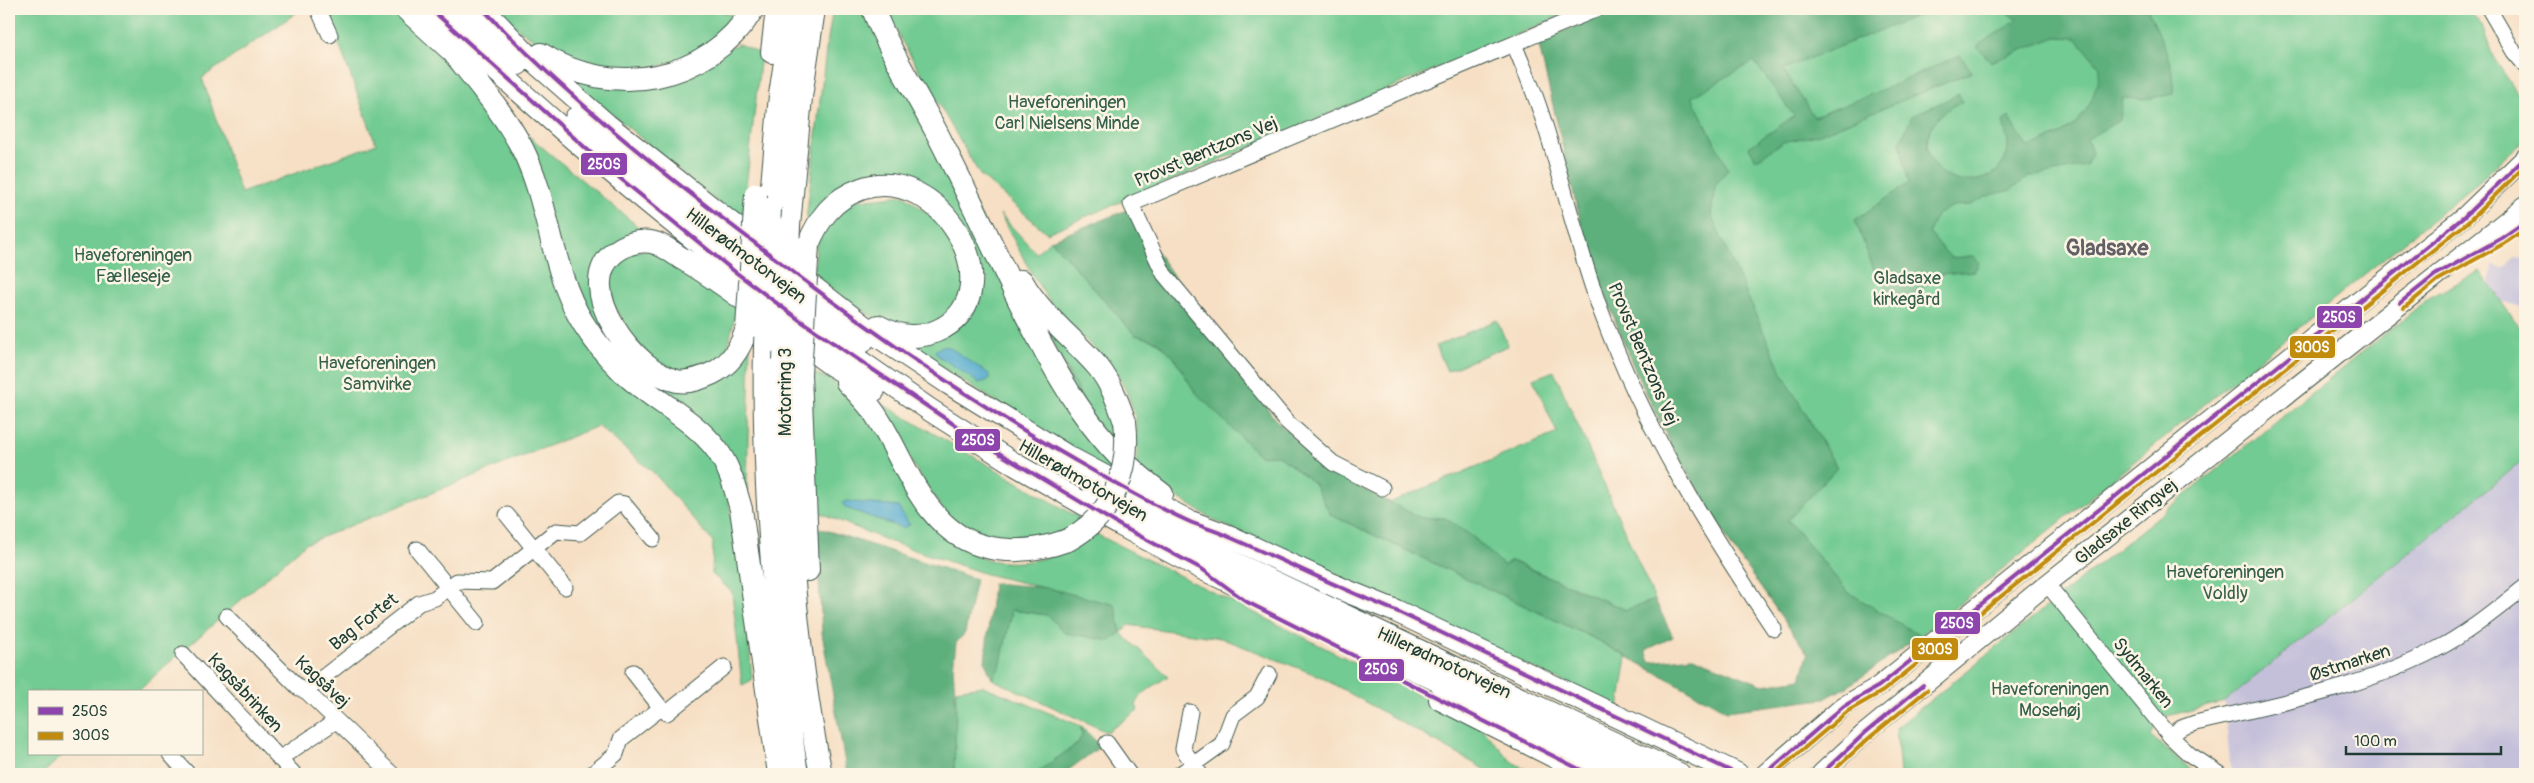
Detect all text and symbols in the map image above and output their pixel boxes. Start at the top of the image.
park label: Haveforeningen Carl Nielsens Minde [994,91,1140,135]
street label: Provst Bentzons Vej [1131,112,1281,192]
line badge: 250S [580,152,628,176]
text: 250S [587,156,621,173]
street label: Hillerødmotorvejen [681,203,811,309]
district label: Gladsaxe [2066,234,2149,262]
park label: Haveforeningen Fælleseje [74,244,192,288]
park label: Gladsaxe kirkegård [1873,267,1941,311]
street label: Provst Bentzons Vej [1603,279,1683,429]
line badge: 250S [2316,305,2363,329]
text: 250S [2322,309,2356,326]
line badge: 300S [2289,335,2336,359]
text: 300S [2294,339,2330,356]
street label: Motorring 3 [774,348,797,436]
park label: Haveforeningen Samvirke [318,352,436,396]
line badge: 250S [954,428,1001,452]
text: 250S [961,432,995,449]
street label: Hillerødmotorvejen [1014,435,1152,527]
street label: Gladsaxe Ringvej [2070,474,2182,570]
park label: Haveforeningen Voldly [2166,561,2284,605]
street label: Bag Fortet [325,588,404,656]
line badge: 250S [1934,611,1981,635]
text: 250S [1940,615,1974,632]
street label: Hillerødmotorvejen [1373,622,1515,704]
street label: Sydmarken [2108,633,2178,713]
line badge: 300S [1911,637,1959,661]
street label: Østmarken [2307,639,2393,687]
text: 300S [1917,641,1953,658]
street label: Kagsåbrinken [202,648,288,738]
street label: Kagsåvej [290,651,354,713]
line badge: 250S [1358,658,1405,682]
text: 250S [1364,661,1398,678]
park label: Haveforeningen Mosehøj [1991,678,2109,722]
legend [28,690,202,756]
text: 250S [72,702,108,721]
scale bar [2346,723,2502,755]
text: 300S [72,726,110,745]
text: 100 m [2354,732,2397,751]

